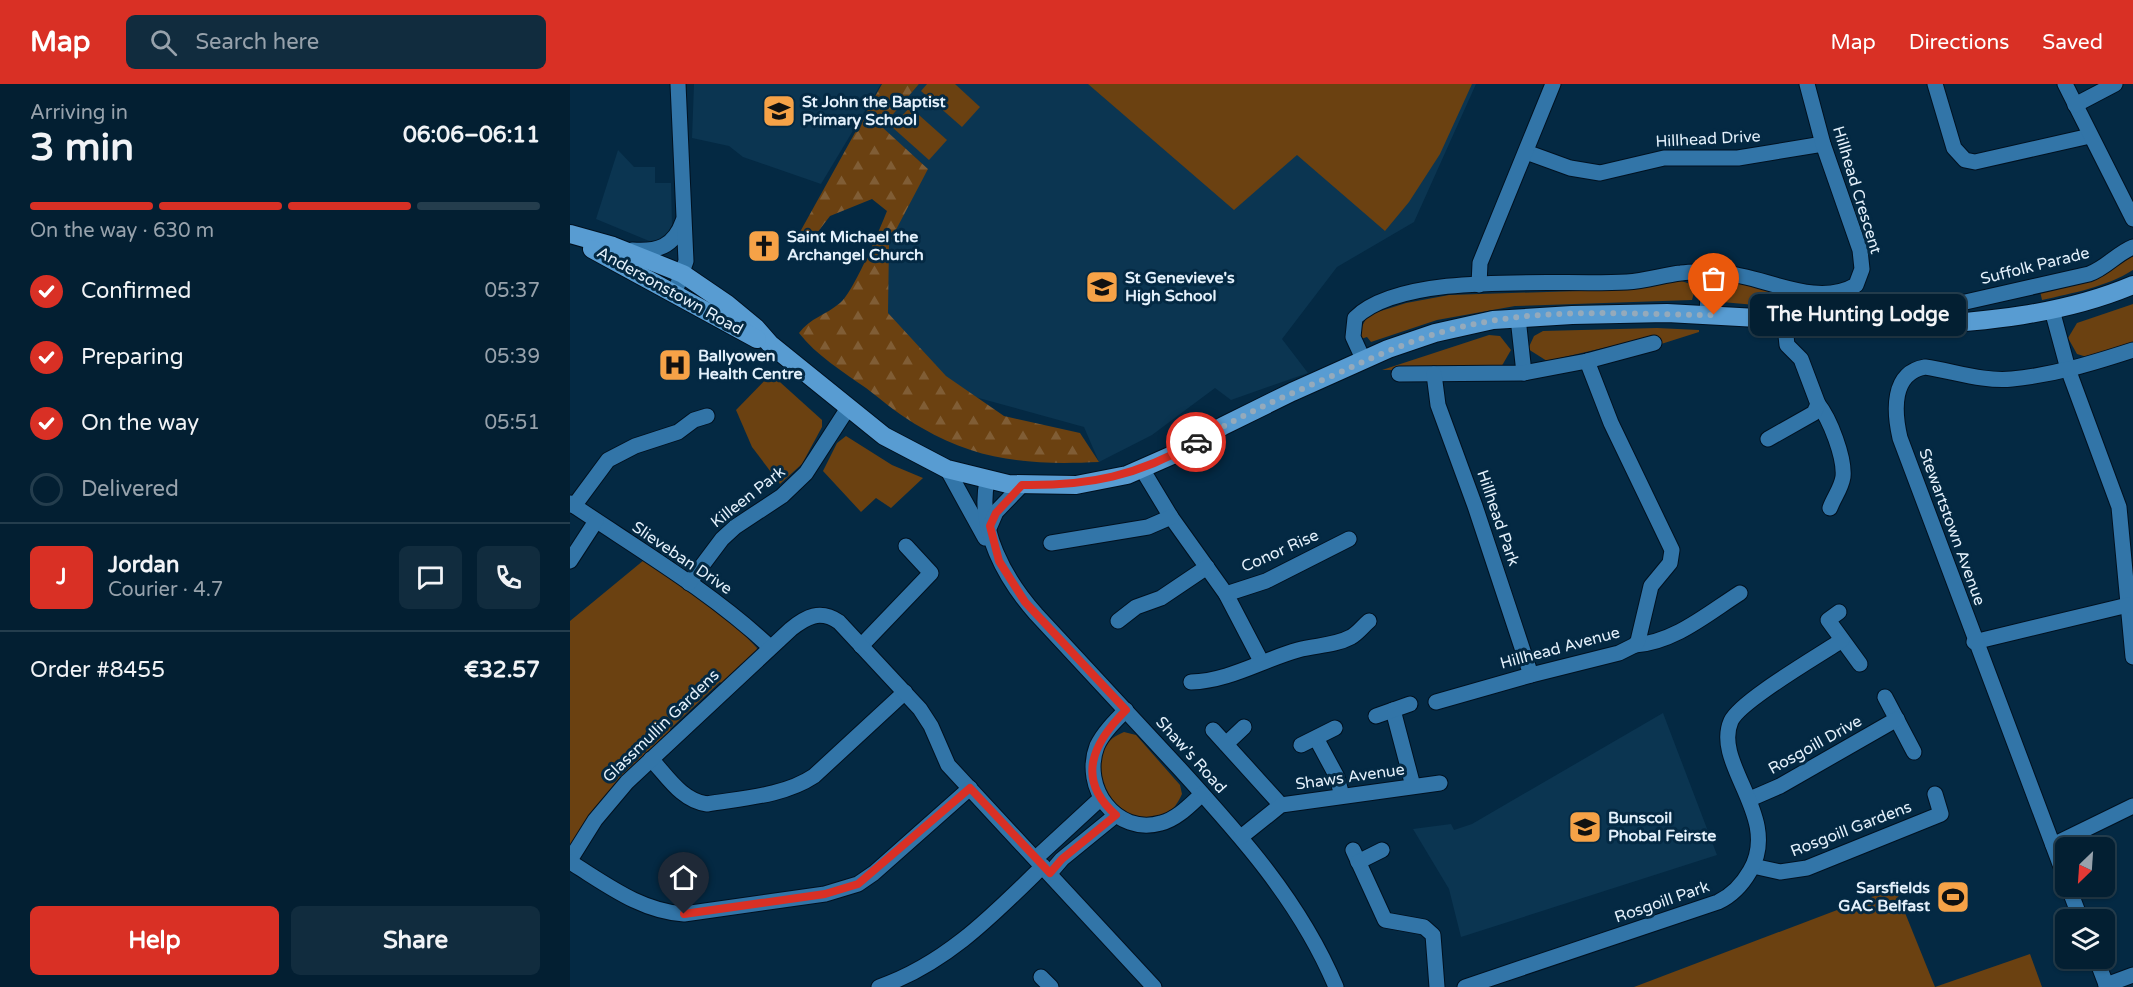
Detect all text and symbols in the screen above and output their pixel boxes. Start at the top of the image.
search box [126,15,546,69]
text: Map [30,25,90,59]
icon: search [147,26,180,59]
text: Search here [195,29,319,55]
text: Map [1830,30,1876,55]
text: Directions [1909,30,2009,55]
text: Saved [2042,30,2103,55]
place label: St John the Baptist Primary School [802,92,947,130]
school or university icon: St John the Baptist Primary School [761,93,797,129]
text: Arriving in [30,101,128,125]
text: 06:06–06:11 [403,122,540,148]
text: 3 min [30,124,134,171]
street label: Hillhead Crescent [1828,124,1886,256]
street label: Hillhead Drive [1655,126,1761,152]
text: On the way · 630 m [30,219,214,243]
place label: Saint Michael the Archangel Church [787,227,924,265]
church icon: Saint Michael the Archangel Church [746,228,782,264]
street label: Andersonstown Road [593,242,747,340]
street label: Suffolk Parade [1978,243,2092,289]
pin [1688,253,1739,315]
icon: bag [1697,262,1730,295]
place label: St Genevieve's High School [1125,268,1235,306]
school or university icon: St Genevieve's High School [1084,269,1120,305]
icon: check [30,275,63,308]
text: Confirmed [81,278,191,304]
text: 05:37 [485,279,540,303]
callout: The Hunting Lodge [1750,294,1966,336]
text: The Hunting Lodge [1767,303,1949,327]
icon: check [30,341,63,374]
text: Preparing [81,344,184,370]
text: 05:39 [485,345,540,369]
place label: Ballyowen Health Centre [698,346,802,384]
hospital icon: Ballyowen Health Centre [657,347,693,383]
icon: check [30,407,63,440]
text: On the way [81,410,199,436]
text: 05:51 [485,411,540,435]
courier [1166,412,1226,472]
icon: car [1180,426,1213,459]
street label: Stewartstown Avenue [1914,446,1990,608]
street label: Killeen Park [707,462,789,532]
street label: Hillhead Park [1472,467,1524,569]
text: Delivered [81,476,179,502]
street label: Slieveban Drive [628,517,736,599]
street label: Conor Rise [1238,525,1322,577]
button: chat [399,546,462,609]
button: phone [477,546,540,609]
text: Jordan [108,552,179,578]
text: J [56,564,67,590]
text: Courier · 4.7 [108,578,223,602]
street label: Hillhead Avenue [1498,622,1622,674]
text: Order #8455 [30,657,165,683]
text: €32.57 [464,657,540,683]
street label: Glassmullin Gardens [599,665,723,787]
street label: Rosgoill Drive [1765,711,1865,779]
street label: Shaw's Road [1151,712,1231,798]
street label: Shaws Avenue [1294,759,1406,795]
street label: Rosgoill Gardens [1788,797,1914,861]
place label: Bunscoil Phobal Feirste [1608,808,1716,846]
school or university icon: Bunscoil Phobal Feirste [1567,809,1603,845]
north arrow [2055,837,2115,897]
map controls [2055,837,2115,969]
pin [658,852,709,914]
icon: home [667,861,700,894]
street label: Rosgoill Park [1612,876,1712,928]
place label: Sarsfields GAC Belfast [1838,878,1931,916]
sports icon: Sarsfields GAC Belfast [1935,879,1971,915]
button: Help [30,906,279,975]
button: Share [291,906,540,975]
button: layers [2055,909,2115,969]

